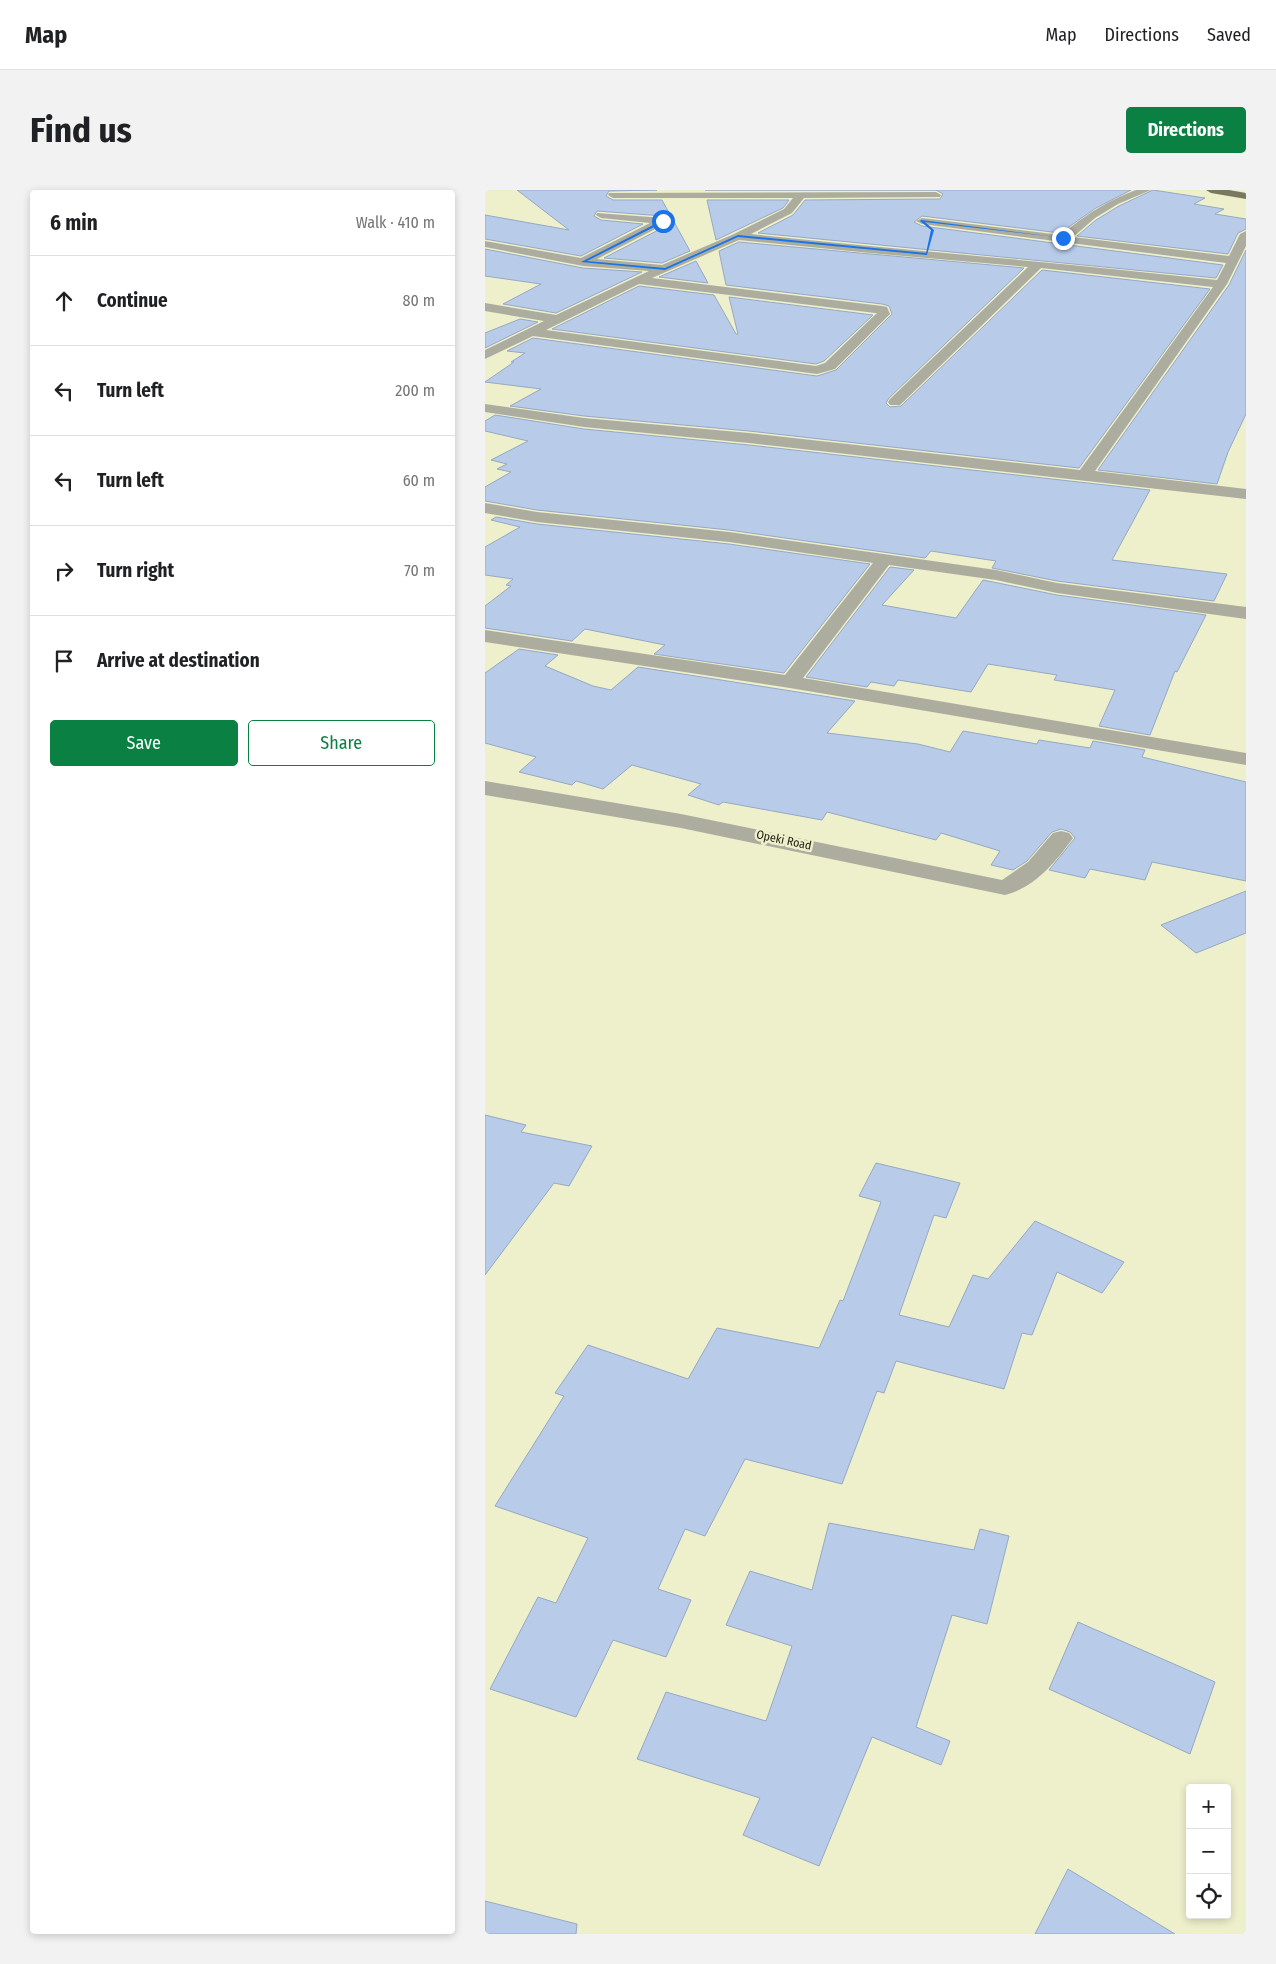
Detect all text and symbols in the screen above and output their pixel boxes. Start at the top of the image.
text: Map [25,21,67,49]
text: Map [1045,24,1077,46]
text: Directions [1105,24,1179,46]
text: Saved [1207,24,1251,46]
button: Directions [1126,107,1246,153]
text: Find us [30,109,132,151]
text: 6 min [50,210,98,236]
route start [652,210,675,233]
text: Walk · 410 m [356,213,435,232]
route end [1052,227,1075,250]
icon: ahead [50,287,78,315]
text: Continue [97,289,168,312]
text: 80 m [403,291,435,310]
icon: left [50,377,78,405]
text: Turn left [97,379,164,402]
text: 200 m [395,381,435,400]
icon: left [50,467,78,495]
text: Turn left [97,469,164,492]
text: 60 m [403,471,435,490]
icon: right [50,557,78,585]
text: Turn right [97,559,174,582]
text: 70 m [404,561,435,580]
icon: arrive [50,647,78,675]
text: Arrive at destination [97,649,260,672]
button: Save [50,720,238,766]
button: Share [248,720,435,766]
street label: Opeki Road [755,827,813,853]
map controls [1186,1784,1231,1919]
button: + [1186,1784,1231,1829]
button: − [1186,1829,1231,1874]
button: locate [1186,1874,1231,1919]

